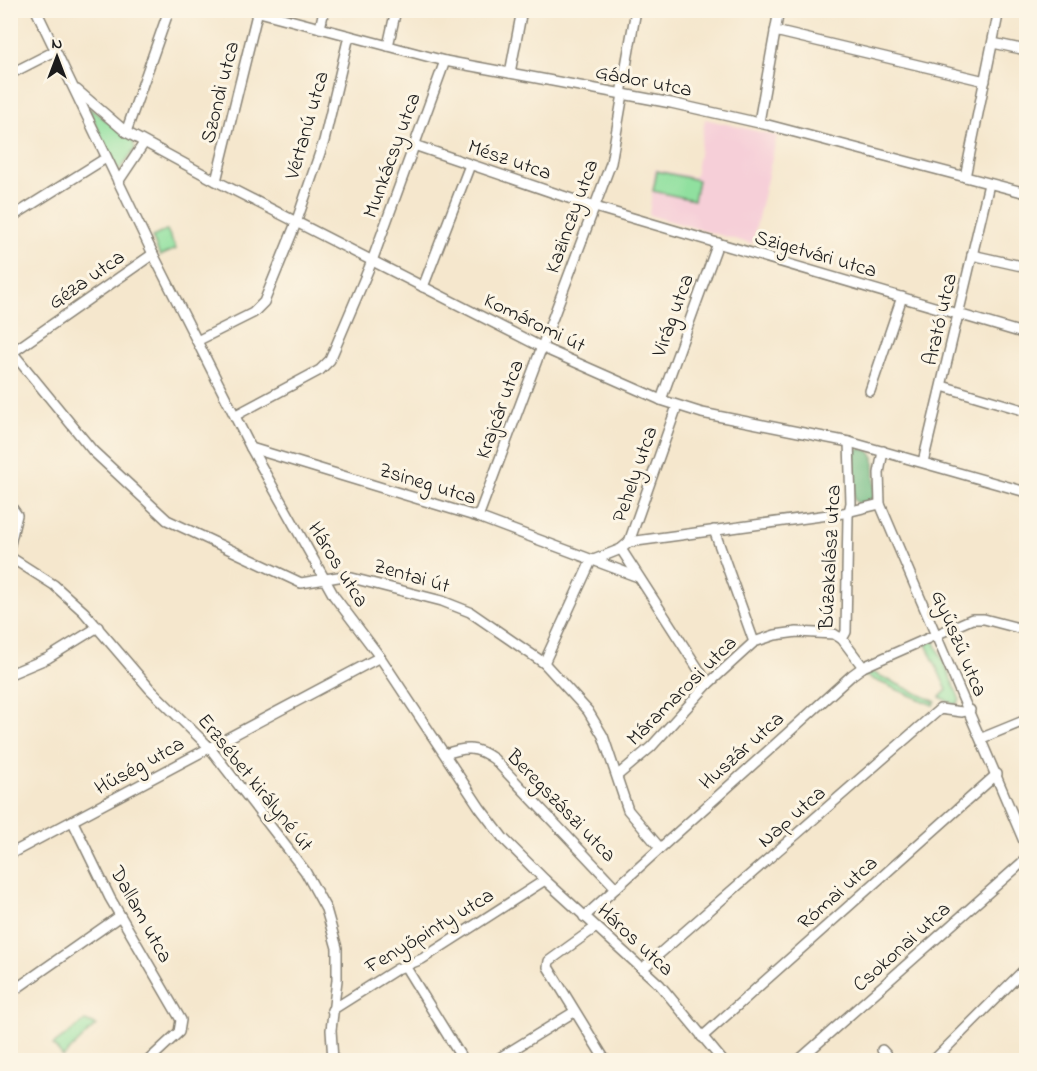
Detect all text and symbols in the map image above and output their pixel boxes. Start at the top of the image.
north arrow [27,27,87,87]
text: N [52,32,63,56]
street label: Szondi utca [194,38,248,147]
street label: Gádor utca [593,58,695,106]
street label: Vértanú utca [278,68,338,184]
street label: Munkácsy utca [356,89,431,223]
street label: Mész utca [464,133,555,189]
street label: Kazinczy utca [538,156,609,278]
street label: Szigetvári utca [750,223,880,289]
street label: Géza utca [43,243,132,318]
street label: Virág utca [645,270,705,363]
street label: Arató utca [916,270,966,368]
street label: Komáromi út [478,286,590,361]
street label: Krajcár utca [469,356,533,464]
street label: Pehely utca [605,423,668,527]
street label: Zsineg utca [374,456,480,516]
street label: Búzakalász utca [812,484,850,631]
street label: Háros utca [299,516,375,614]
street label: Zentai út [370,552,453,602]
street label: Gyűszű utca [920,586,994,703]
street label: Máramarosi utca [620,629,745,754]
street label: Huszár utca [693,705,792,798]
street label: Erzsébet királyné út [188,708,320,860]
street label: Hűség utca [90,730,191,806]
street label: Beregszászi utca [497,742,622,871]
street label: Nap utca [752,779,833,856]
street label: Római utca [792,849,885,938]
street label: Dallam utca [101,860,179,969]
street label: Fenyőpinty utca [359,881,501,984]
street label: Csokonai utca [847,895,958,1000]
street label: Háros utca [589,897,680,984]

